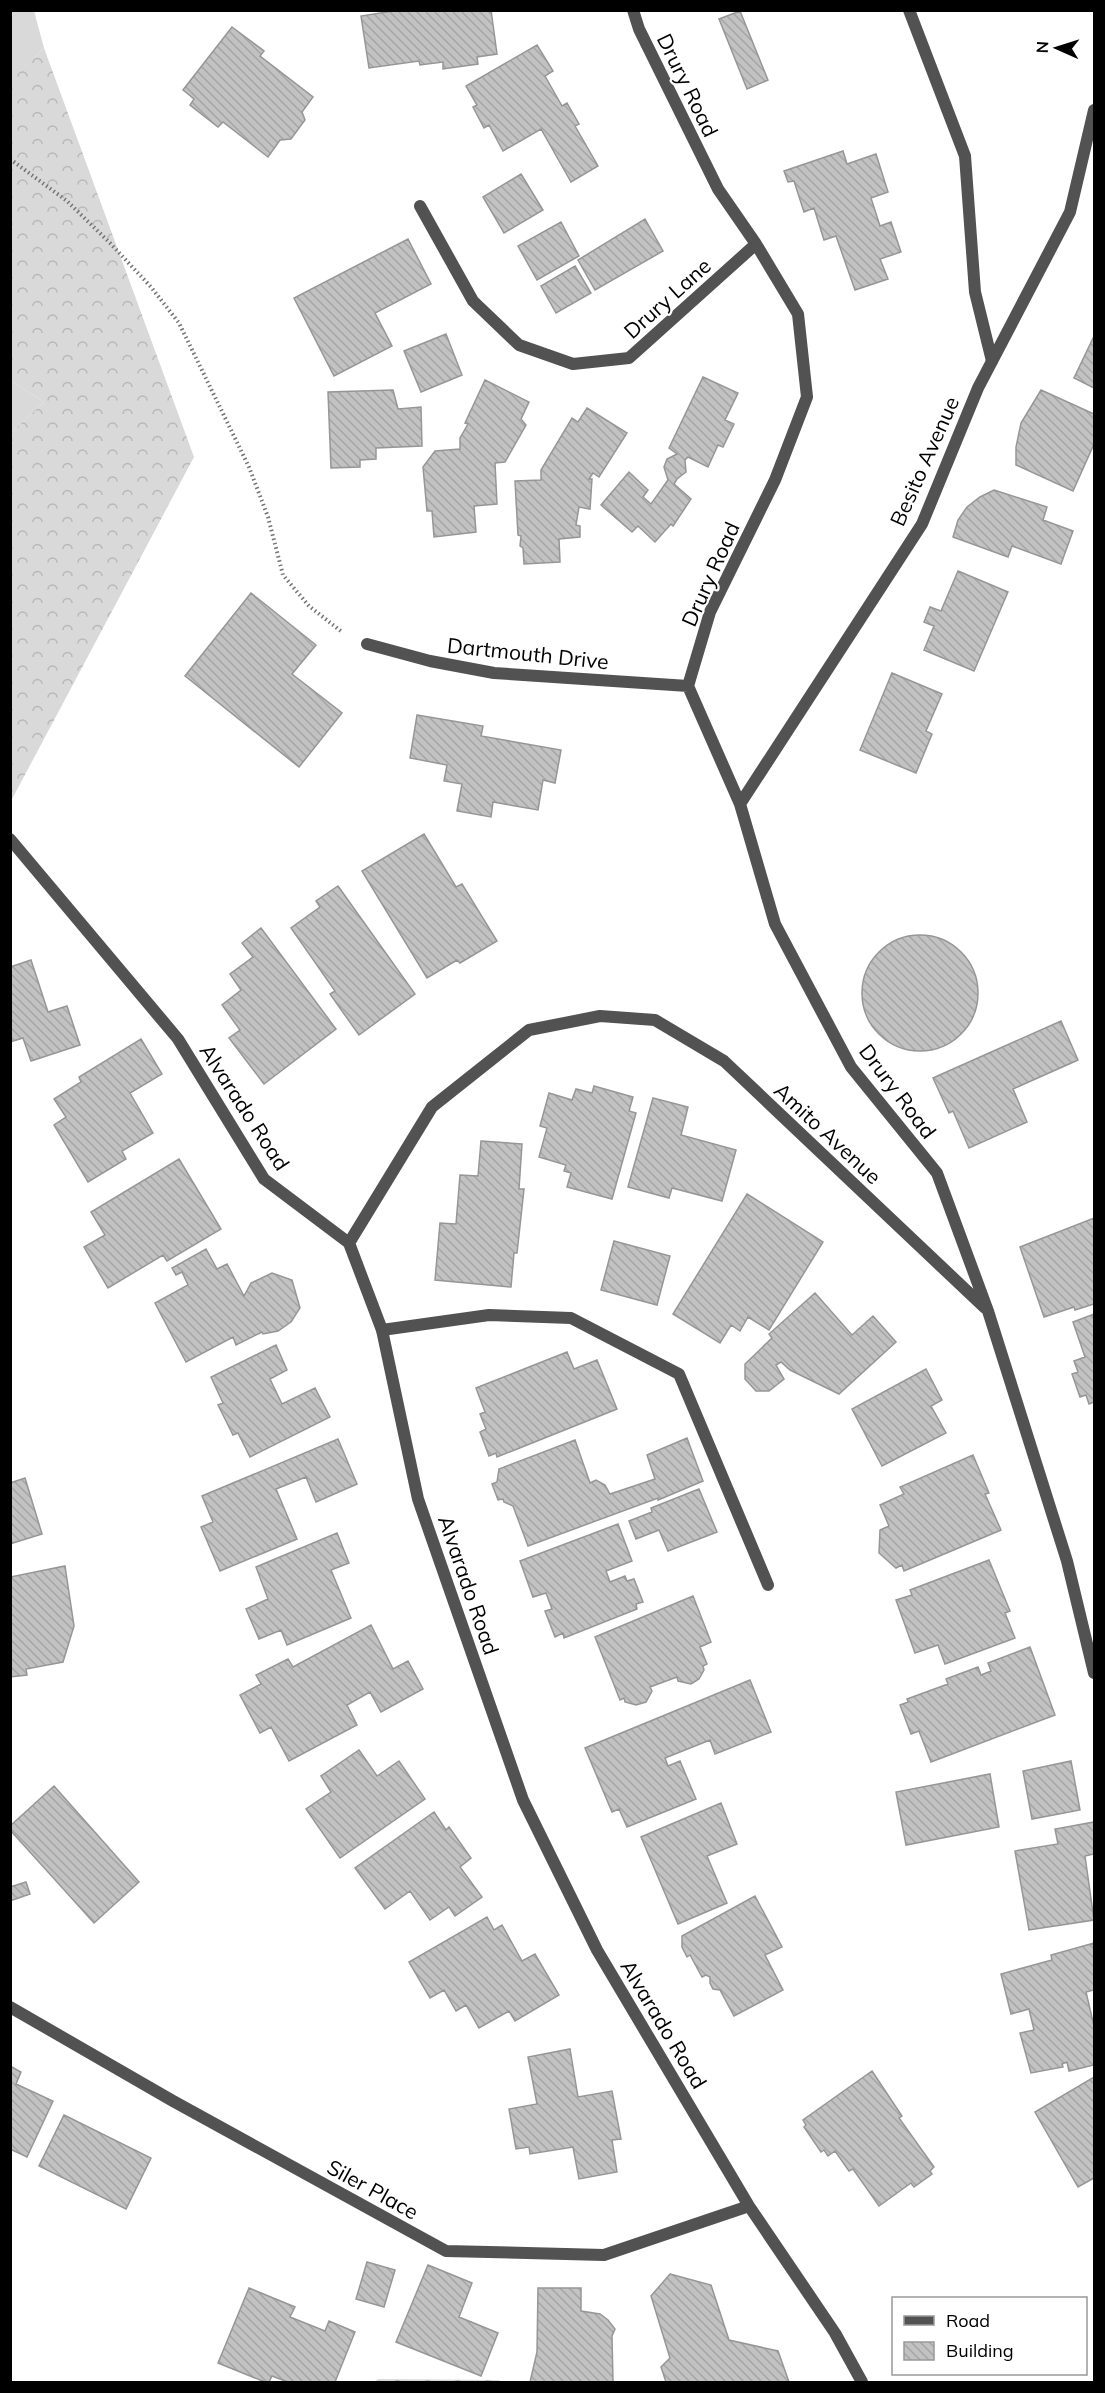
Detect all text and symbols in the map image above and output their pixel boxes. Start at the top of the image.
north arrow [1027,18,1087,78]
street label: Drury Road [652,29,724,141]
text: N [1032,41,1052,54]
street label: Drury Lane [618,252,716,344]
street label: Besito Avenue [884,392,964,530]
street label: Drury Road [675,518,745,630]
street label: Dartmouth Drive [446,632,610,674]
street label: Alvarado Road [194,1039,296,1175]
street label: Drury Road [854,1039,942,1143]
street label: Amito Avenue [769,1077,887,1189]
street label: Alvarado Road [433,1512,505,1658]
street label: Alvarado Road [615,1955,713,2093]
street label: Siler Place [323,2153,423,2225]
legend [892,2297,1087,2375]
text: Road [946,2309,990,2332]
text: Building [946,2339,1014,2362]

